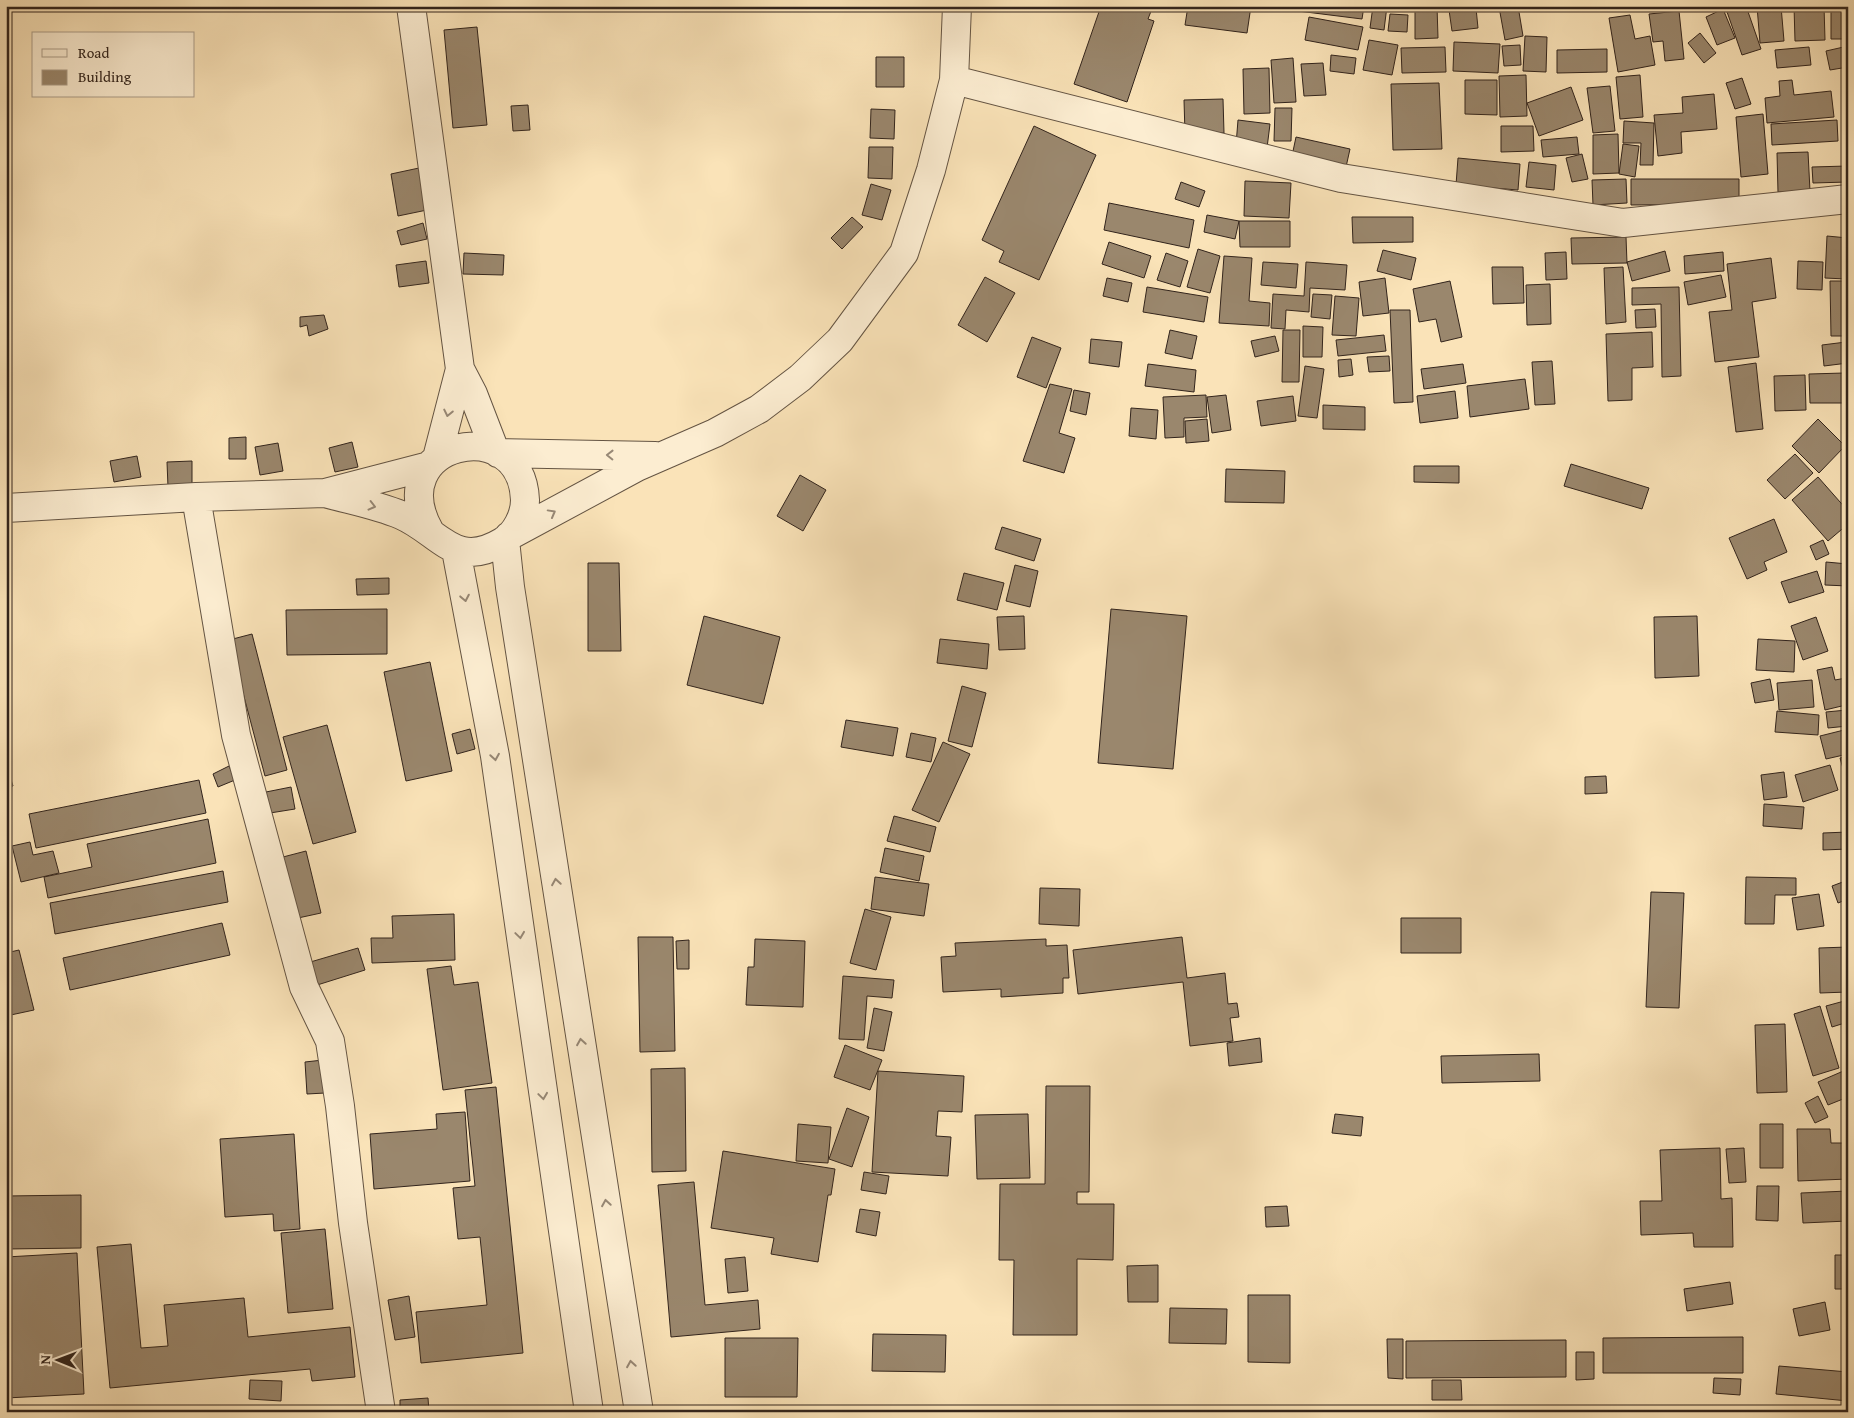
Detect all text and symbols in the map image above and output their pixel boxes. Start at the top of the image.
legend [32,32,195,98]
text: Road [78,42,109,63]
text: Building [78,66,132,87]
one-way arrow [443,409,454,418]
one-way arrow [606,450,614,460]
one-way arrow [367,500,376,511]
one-way arrow [547,509,556,519]
one-way arrow [459,593,470,602]
one-way arrow [489,753,499,762]
one-way arrow [552,878,562,886]
one-way arrow [515,931,525,940]
one-way arrow [577,1038,587,1047]
one-way arrow [538,1092,548,1101]
one-way arrow [602,1199,612,1207]
north arrow [32,1336,82,1386]
text: N [35,1354,55,1365]
one-way arrow [627,1359,637,1368]

